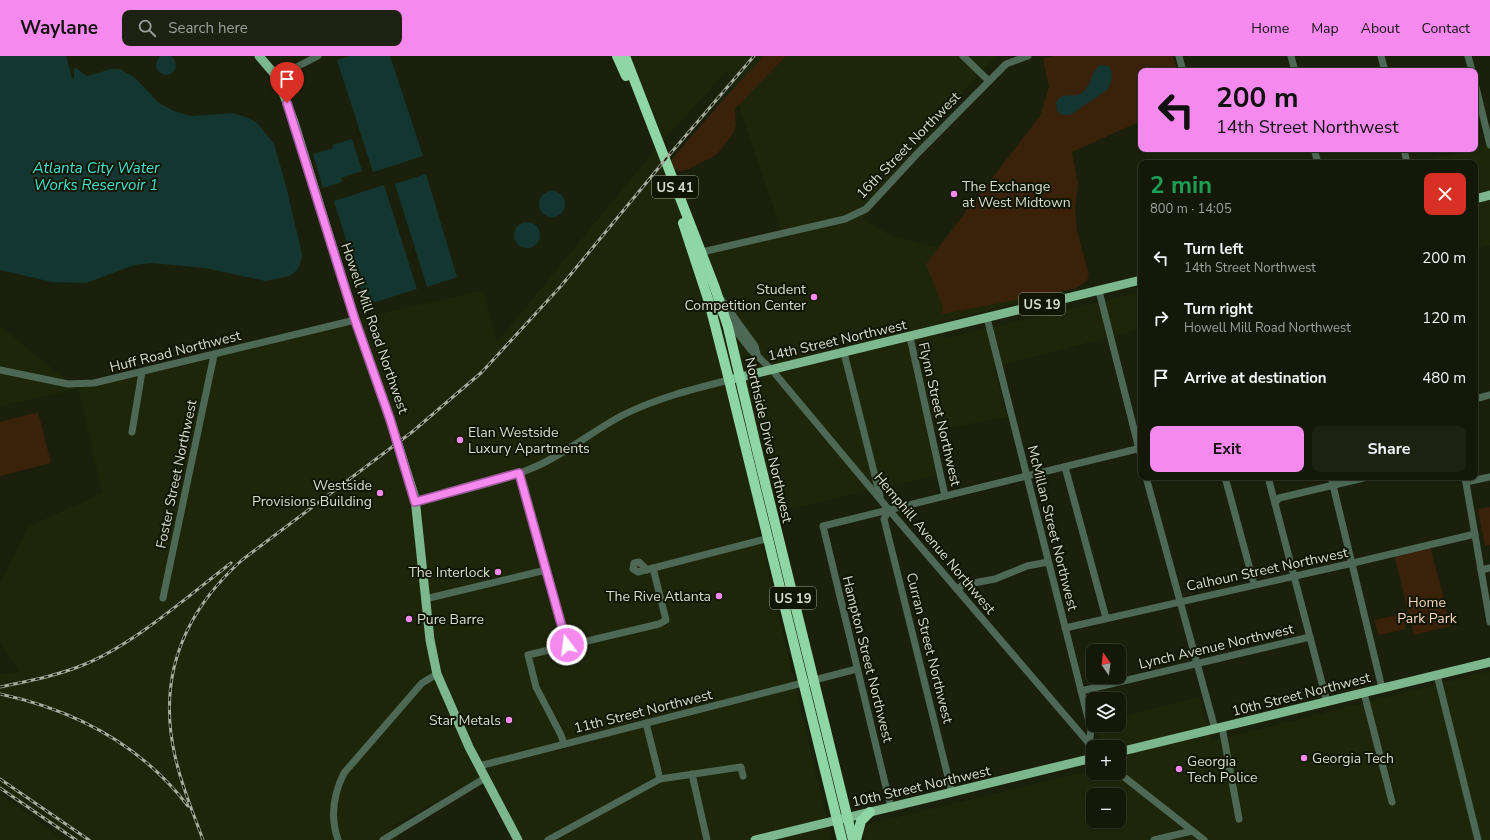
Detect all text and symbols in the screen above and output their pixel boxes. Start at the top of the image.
search box [122,10,402,46]
text: Waylane [20,15,98,41]
icon: search [136,17,158,39]
text: Search here [168,18,248,38]
text: Home [1251,19,1289,38]
text: Map [1311,19,1339,38]
text: About [1361,19,1400,38]
text: Contact [1422,19,1470,38]
pin [270,62,304,103]
icon: arrive [276,68,298,90]
text: 200 m [1216,79,1299,117]
icon: left [1150,84,1202,136]
street label: 16th Street Northwest [852,88,965,203]
text: 14th Street Northwest [1216,115,1399,139]
water label: Atlanta City Water Works Reservoir 1 [32,158,160,195]
text: 2 min [1150,169,1212,201]
button: close [1424,173,1466,215]
road number: US 41 [652,176,698,198]
place label: The Exchange at West Midtown [962,177,1071,212]
marker: The Exchange at West Midtown [949,189,959,199]
text: 800 m · 14:05 [1150,200,1232,218]
text: Turn left [1184,239,1243,259]
street label: Howell Mill Road Northwest [336,240,413,416]
icon: left [1150,247,1172,269]
text: 200 m [1422,248,1466,268]
text: 14th Street Northwest [1184,259,1316,277]
place label: Student Competition Center [684,280,806,315]
marker: Student Competition Center [809,292,819,302]
road number: US 19 [1019,293,1065,315]
text: Turn right [1184,299,1253,319]
icon: right [1150,307,1172,329]
text: 120 m [1422,308,1466,328]
street label: 14th Street Northwest [766,315,909,366]
text: Howell Mill Road Northwest [1184,319,1351,337]
street label: Huff Road Northwest [108,326,243,377]
street label: Flynn Street Northwest [914,340,965,488]
street label: Northside Drive Northwest [740,355,797,525]
icon: arrive [1150,367,1172,389]
text: Arrive at destination [1184,368,1327,388]
text: 480 m [1422,368,1466,388]
street label: Foster Street Northwest [151,398,202,550]
place label: Elan Westside Luxury Apartments [468,423,590,458]
button: Exit [1150,426,1304,472]
button: Share [1312,426,1466,472]
marker: Elan Westside Luxury Apartments [455,435,465,445]
street label: McMillan Street Northwest [1023,443,1082,613]
street label: Hemphill Avenue Northwest [870,468,1000,618]
place label: Westside Provisions Building [252,476,372,511]
marker: Westside Provisions Building [375,488,385,498]
street label: Calhoun Street Northwest [1185,543,1350,596]
place label: The Interlock [408,563,491,582]
marker: The Interlock [493,567,503,577]
street label: Curran Street Northwest [902,571,957,726]
street label: Hampton Street Northwest [838,574,897,745]
place label: The Rive Atlanta [606,587,711,606]
road number: US 19 [770,587,816,609]
marker: The Rive Atlanta [714,591,724,601]
park label: Home Park Park [1397,593,1458,628]
place label: Pure Barre [417,610,484,629]
marker: Pure Barre [404,614,414,624]
street label: Lynch Avenue Northwest [1137,619,1296,674]
position arrow [546,624,588,666]
north arrow [1086,644,1126,684]
map controls [1086,644,1126,828]
street label: 10th Street Northwest [1230,668,1372,721]
street label: 11th Street Northwest [572,685,714,738]
button: layers [1086,692,1126,732]
place label: Star Metals [429,711,501,730]
marker: Star Metals [504,715,514,725]
button: + [1086,740,1126,780]
place label: Georgia Tech [1312,749,1394,768]
place label: Georgia Tech Police [1187,752,1257,787]
marker: Georgia Tech [1299,753,1309,763]
street label: 10th Street Northwest [850,761,993,812]
marker: Georgia Tech Police [1174,764,1184,774]
button: − [1086,788,1126,828]

